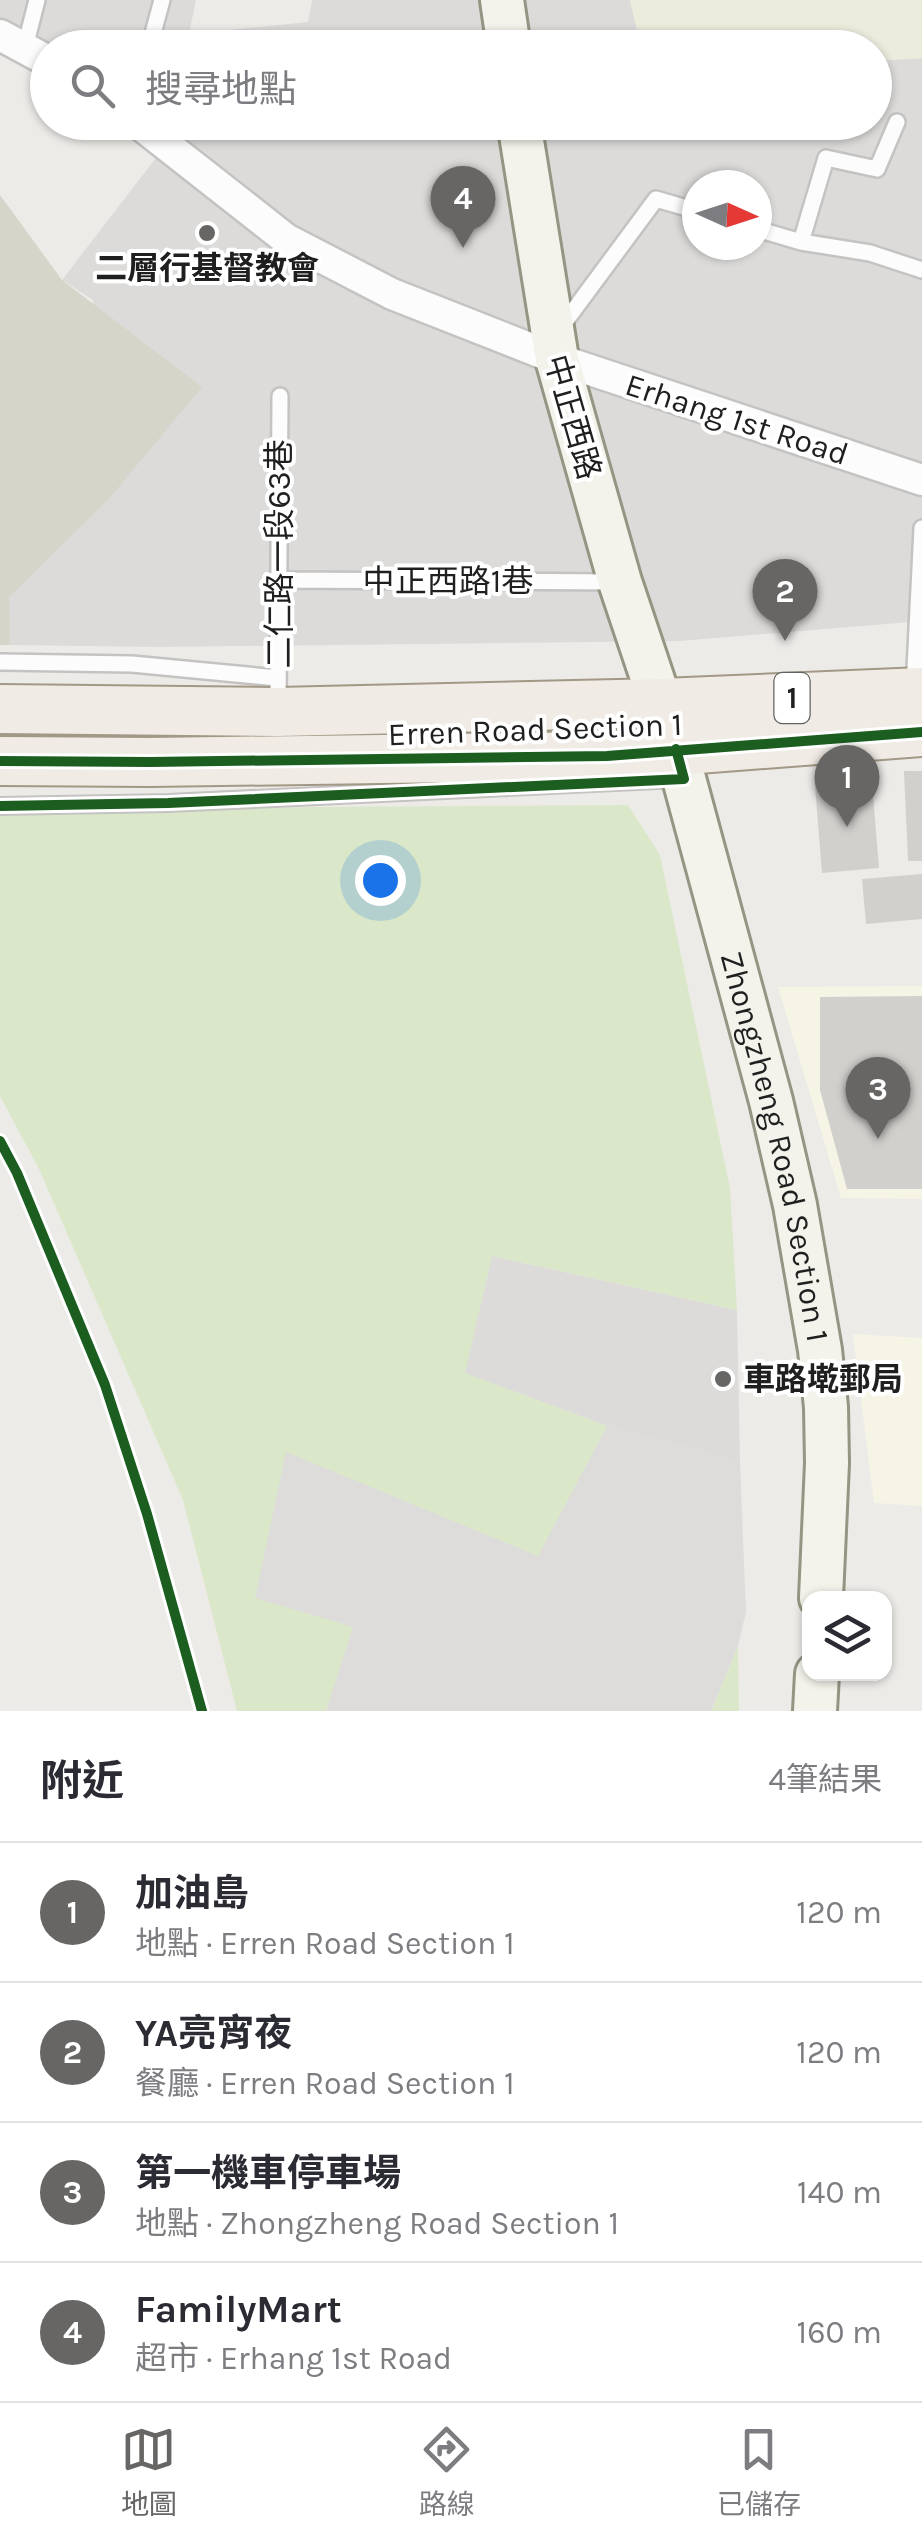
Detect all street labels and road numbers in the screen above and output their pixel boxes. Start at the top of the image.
street label: 中正西路 [537,351,608,484]
street label: Erhang 1st Road [621,366,853,473]
street label: 二仁路一段63巷 [261,439,298,669]
street label: 中正西路1巷 [363,563,533,600]
road number: 1 [774,673,810,723]
street label: Erren Road Section 1 [387,706,683,753]
street label: Zhongzheng Road Section 1 [712,947,836,1345]

